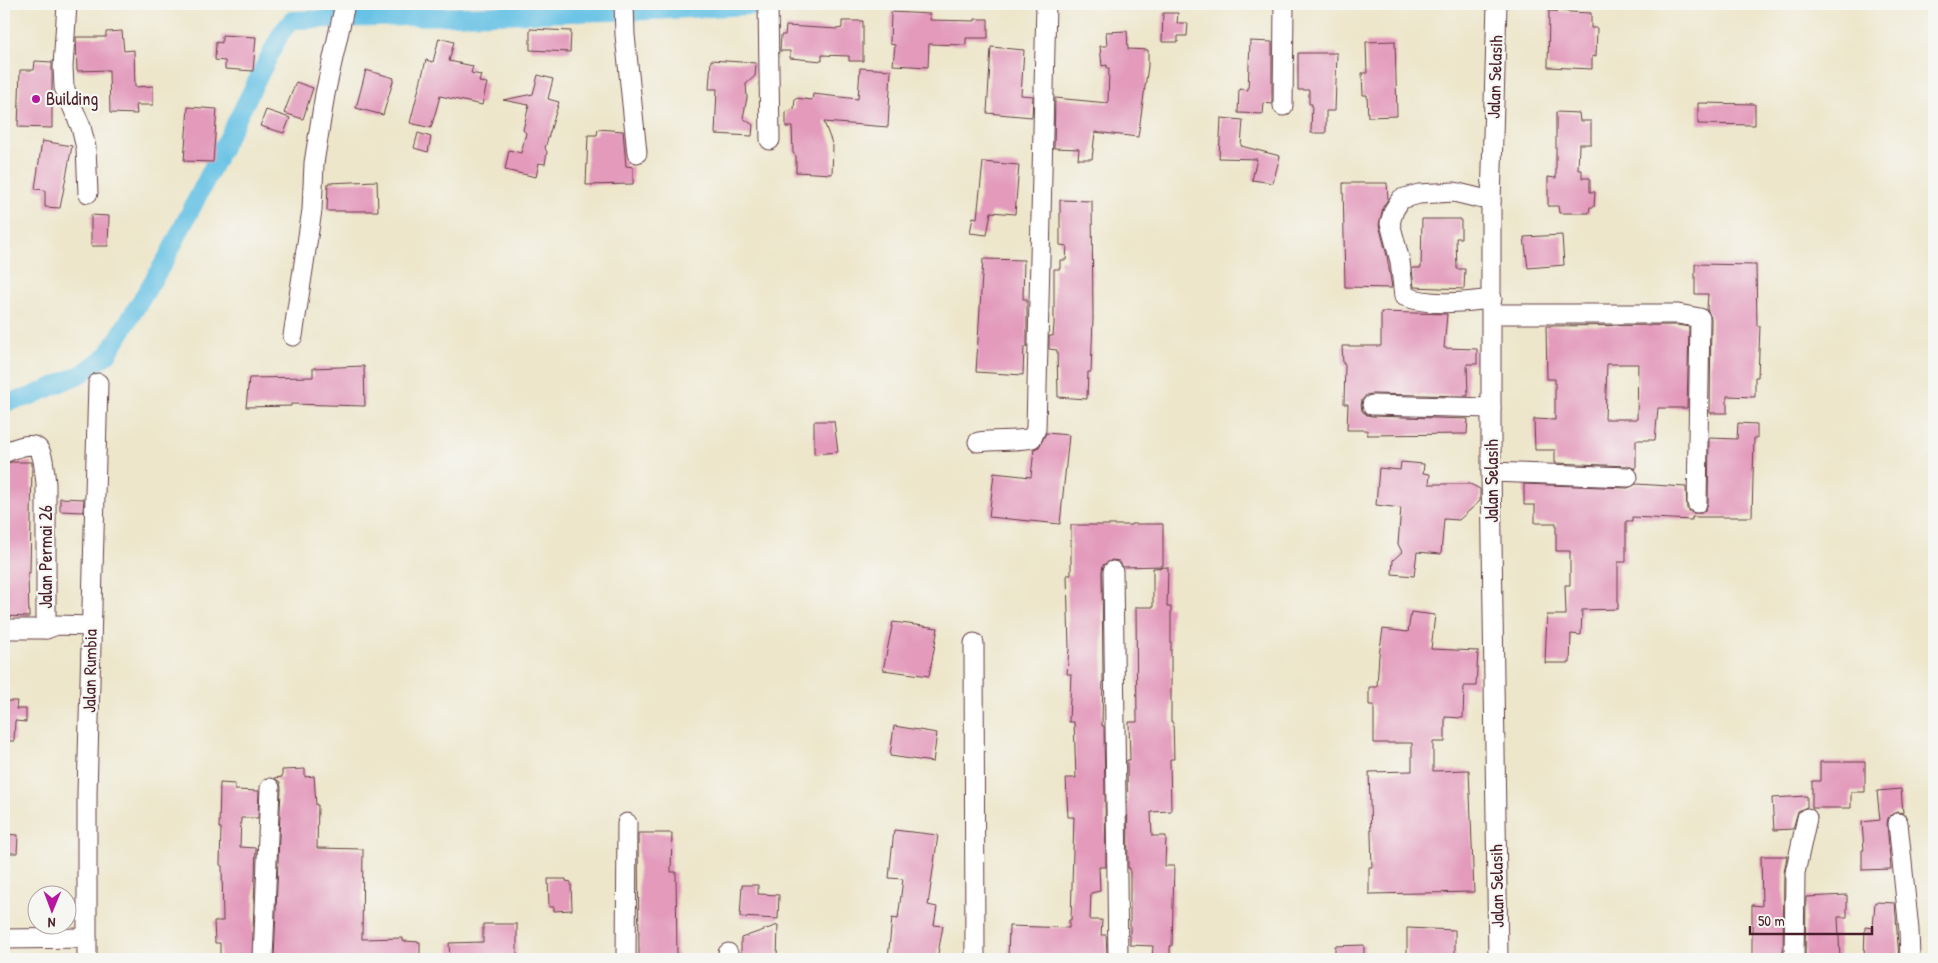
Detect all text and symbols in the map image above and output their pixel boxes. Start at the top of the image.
street label: Jalan Selasih [1481,34,1508,119]
place label: Building [46,86,98,111]
marker: Building [30,93,42,105]
street label: Jalan Selasih [1479,439,1504,523]
street label: Jalan Permai 26 [33,505,58,609]
street label: Jalan Rumbia [76,629,103,713]
street label: Jalan Selasih [1483,844,1510,928]
north arrow [28,886,78,936]
scale bar [1750,903,1873,935]
text: 50 m [1758,910,1785,931]
text: N [47,914,56,933]

